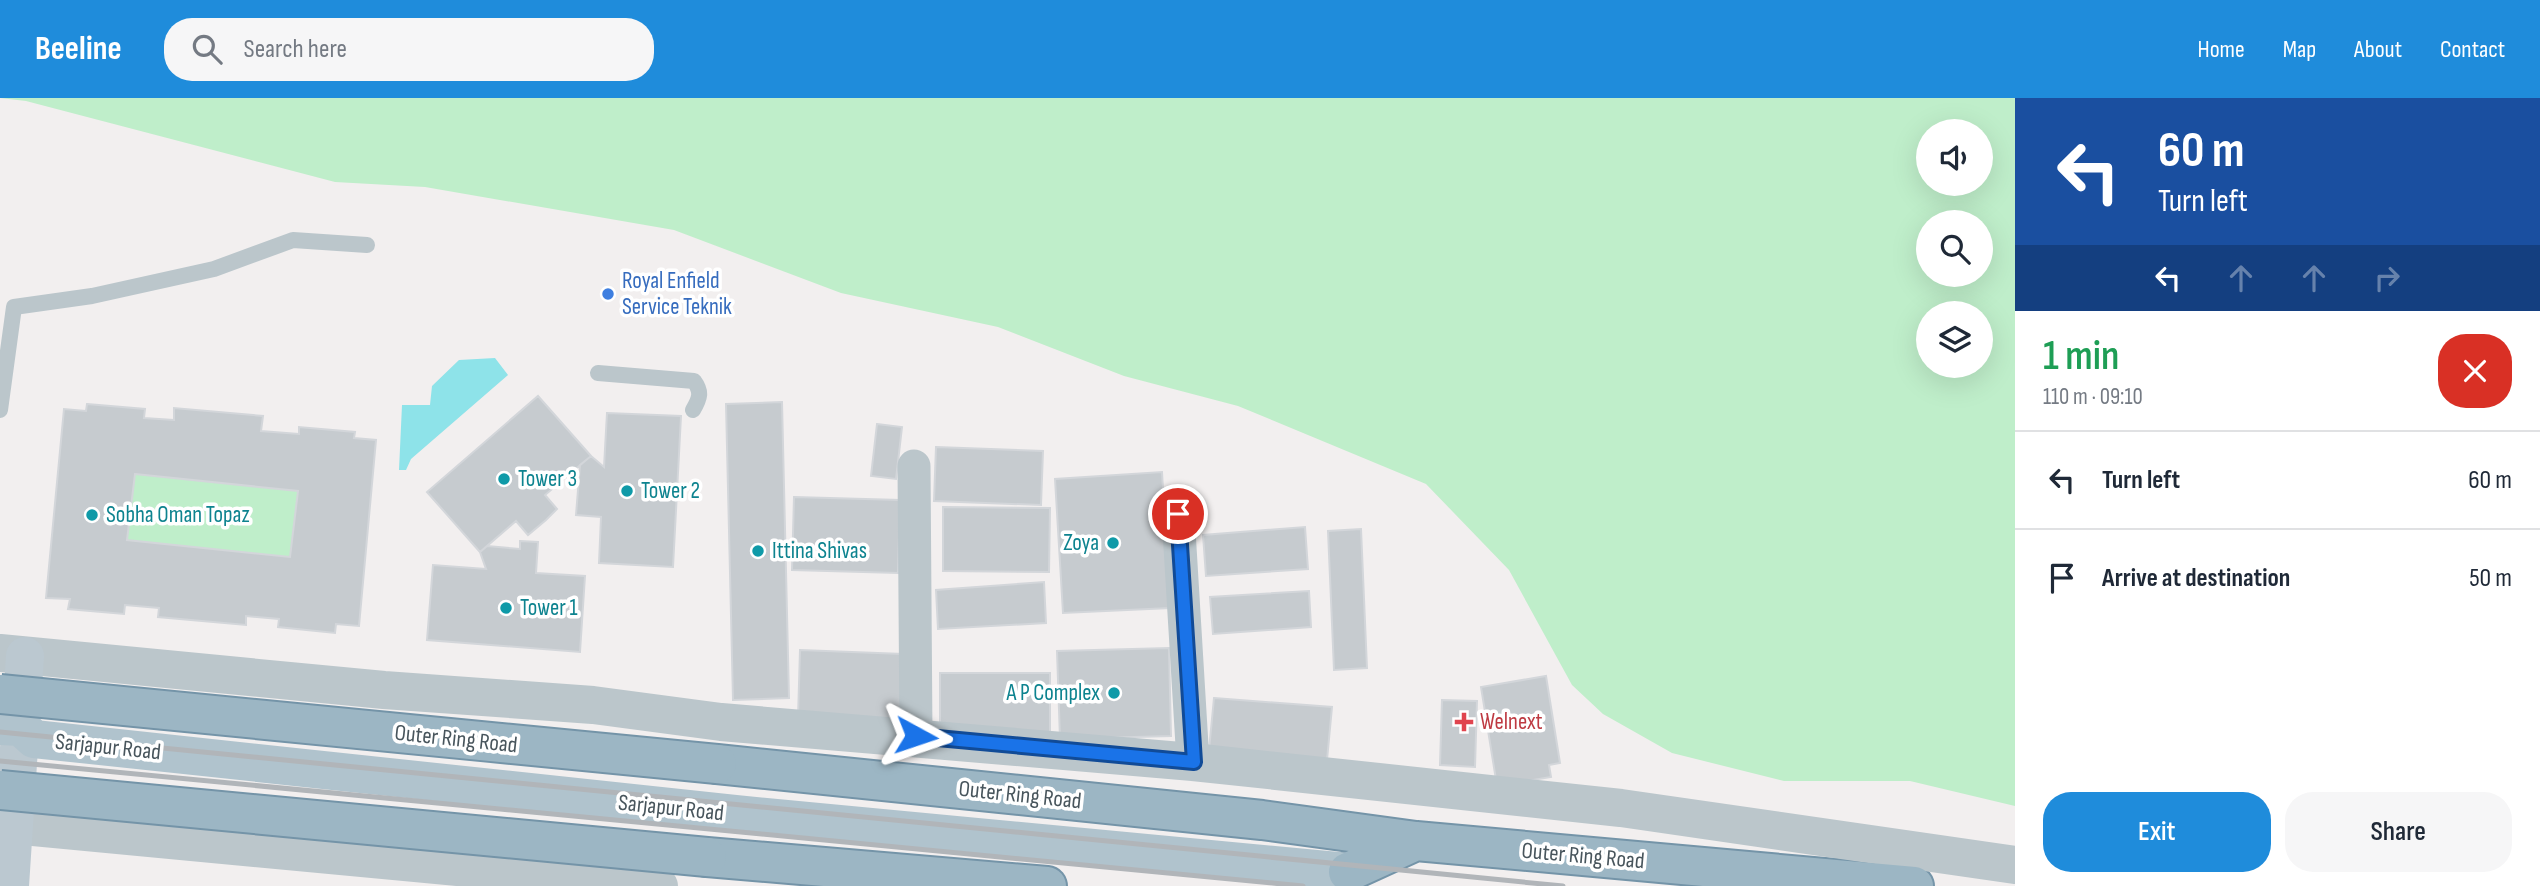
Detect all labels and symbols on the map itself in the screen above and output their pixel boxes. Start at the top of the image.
place label: Royal Enfield Service Teknik [622,267,732,321]
marker: Royal Enfield Service Teknik [600,286,616,302]
place label: Tower 3 [518,465,577,493]
marker: Tower 3 [496,471,512,487]
place label: Tower 2 [641,477,700,505]
marker: Tower 2 [619,483,635,499]
pin [1148,484,1208,544]
place label: Sobha Oman Topaz [106,501,250,529]
marker: Sobha Oman Topaz [84,507,100,523]
place label: Zoya [1063,529,1099,557]
marker: Zoya [1105,535,1121,551]
place label: Ittina Shivas [772,537,867,565]
marker: Ittina Shivas [750,543,766,559]
place label: Tower 1 [520,594,578,622]
marker: Tower 1 [498,600,514,616]
place label: A P Complex [1005,679,1100,707]
marker: A P Complex [1106,685,1122,701]
position arrow [879,699,953,773]
place label: Welnext [1480,708,1543,736]
marker: Welnext [1454,712,1474,732]
street label: Outer Ring Road [393,719,519,759]
street label: Sarjapur Road [54,728,162,766]
street label: Outer Ring Road [957,775,1083,815]
street label: Sarjapur Road [617,789,725,827]
street label: Outer Ring Road [1520,837,1646,875]

